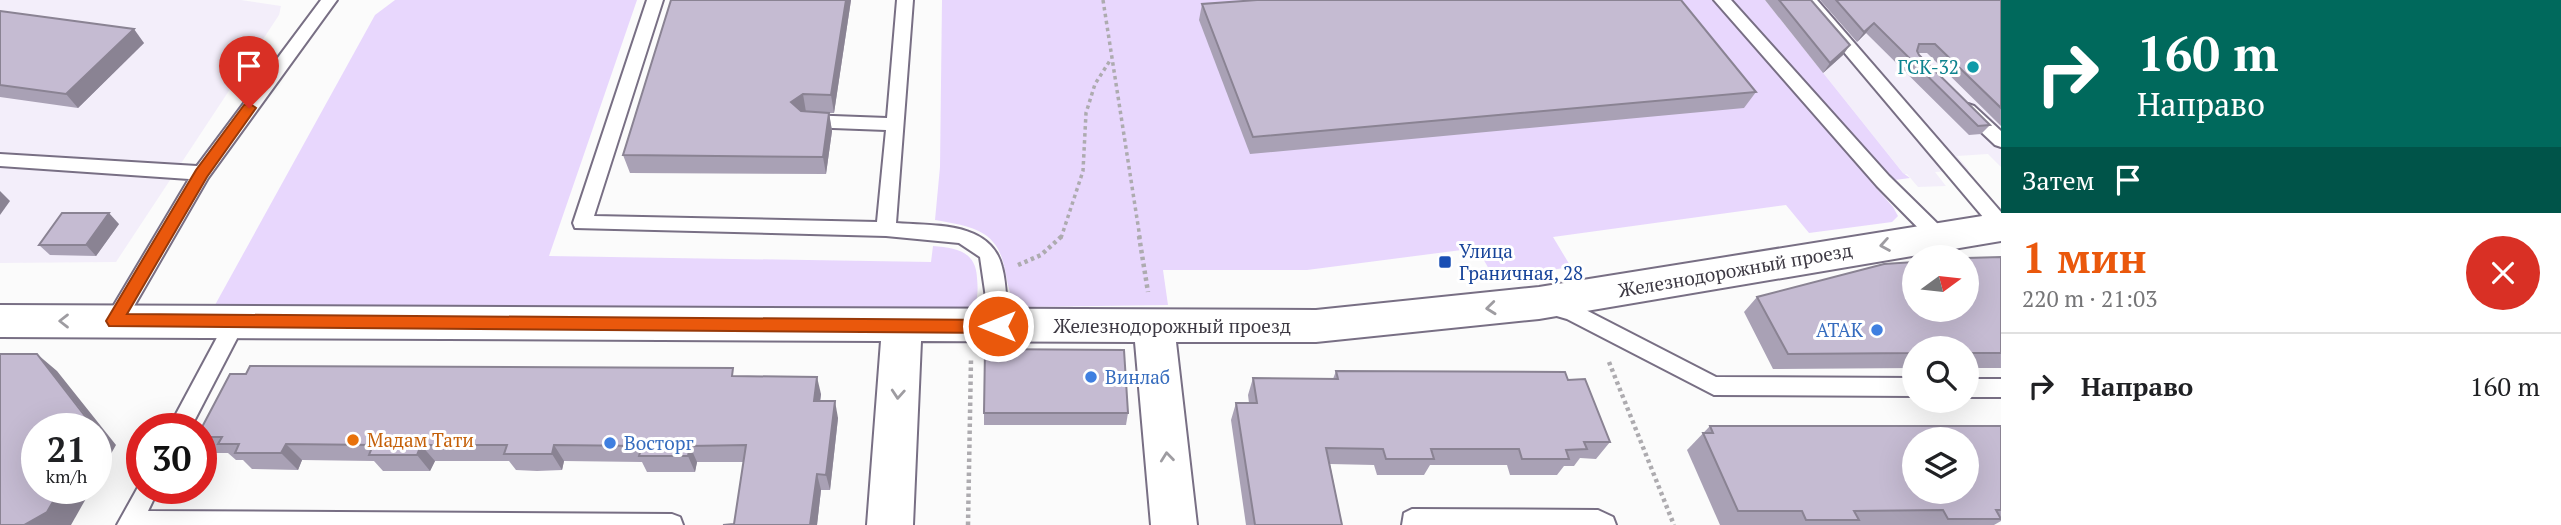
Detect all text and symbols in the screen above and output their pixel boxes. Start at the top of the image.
text: 160 m [2137,20,2279,85]
icon: right [2022,28,2113,119]
pin [219,36,279,108]
icon: arrive [230,47,268,85]
place label: ГСК-32 [1897,54,1959,79]
marker: ГСК-32 [1965,59,1981,75]
text: Направо [2137,83,2265,125]
icon: arrive [2109,161,2147,199]
text: Затем [2022,163,2095,197]
text: 1 мин [2022,229,2147,285]
button: close [2466,236,2540,310]
street label: Железнодорожный проезд [1616,237,1854,302]
one-way arrow [1879,237,1891,252]
place label: Улица Граничная, 28 [1459,238,1583,285]
north arrow [1902,245,1979,322]
map controls [1902,245,1979,504]
marker: Улица Граничная, 28 [1437,254,1453,270]
text: 220 m · 21:03 [2022,283,2157,314]
position arrow [961,289,1035,363]
one-way arrow [1485,301,1497,316]
one-way arrow [59,313,69,329]
street label: Железнодорожный проезд [1053,313,1291,338]
place label: АТАК [1816,317,1864,342]
marker: АТАК [1869,322,1885,338]
button: search [1902,336,1979,413]
place label: Винлаб [1105,364,1170,389]
icon: right [2022,367,2060,405]
marker: Винлаб [1083,369,1099,385]
text: Направо [2081,369,2193,403]
text: 160 m [2470,369,2540,403]
one-way arrow [891,389,906,400]
speed limit sign: 30 [126,413,217,504]
text: 21 [47,426,86,472]
place label: Мадам Тати [367,427,474,452]
button: layers [1902,427,1979,504]
place label: Восторг [624,430,694,455]
marker: Мадам Тати [345,432,361,448]
marker: Восторг [602,435,618,451]
one-way arrow [1160,451,1175,462]
text: km/h [46,464,87,488]

